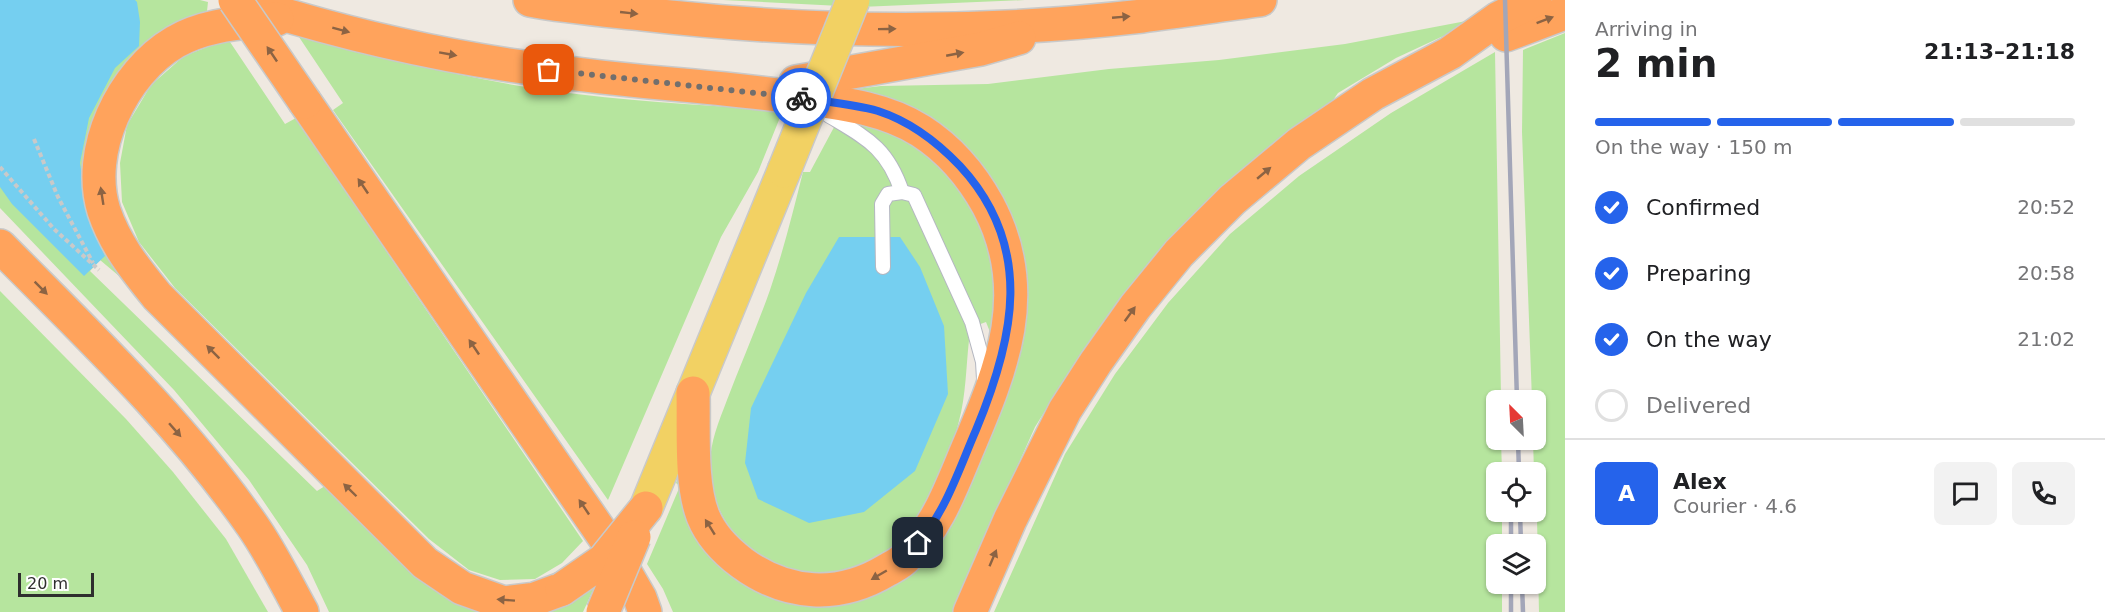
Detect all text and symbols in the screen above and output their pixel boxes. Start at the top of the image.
one-way arrow [620,8,639,18]
one-way arrow [1112,13,1131,22]
one-way arrow [1536,15,1554,25]
text: Arriving in [1595,17,1698,41]
one-way arrow [877,24,896,33]
one-way arrow [331,26,350,36]
text: 21:13–21:18 [1924,39,2075,64]
text: 2 min [1595,41,1717,86]
pin [523,44,574,95]
one-way arrow [266,46,278,62]
one-way arrow [946,49,965,58]
one-way arrow [439,50,458,59]
icon: bag [532,53,565,86]
courier [771,68,831,128]
icon: bike [785,82,818,115]
text: On the way · 150 m [1595,135,1793,159]
one-way arrow [1256,167,1272,180]
one-way arrow [358,178,369,194]
one-way arrow [97,187,106,206]
icon: check [1595,191,1628,224]
text: Confirmed [1646,195,1760,220]
text: 20:52 [2017,195,2075,219]
icon: check [1595,257,1628,290]
text: Preparing [1646,261,1752,286]
text: 20:58 [2017,261,2075,285]
one-way arrow [34,280,48,295]
one-way arrow [1124,307,1136,323]
icon: check [1595,323,1628,356]
text: On the way [1646,327,1772,352]
text: 21:02 [2017,327,2075,351]
one-way arrow [468,338,479,355]
one-way arrow [206,346,220,360]
north arrow [1486,390,1546,450]
map controls [1486,390,1546,594]
text: Delivered [1646,393,1751,418]
one-way arrow [168,422,182,437]
button: locate [1486,462,1546,522]
button: chat [1934,462,1997,525]
button: phone [2012,462,2075,525]
text: Alex [1673,469,1727,494]
text: A [1618,481,1635,506]
one-way arrow [344,484,358,498]
text: Courier · 4.6 [1673,494,1797,518]
one-way arrow [578,500,590,516]
pin [892,517,943,568]
one-way arrow [705,519,716,536]
icon: home [901,526,934,559]
button: layers [1486,534,1546,594]
one-way arrow [989,550,998,567]
one-way arrow [871,569,887,580]
scale bar [18,570,94,598]
text: 20 m [27,574,68,593]
one-way arrow [496,596,515,605]

